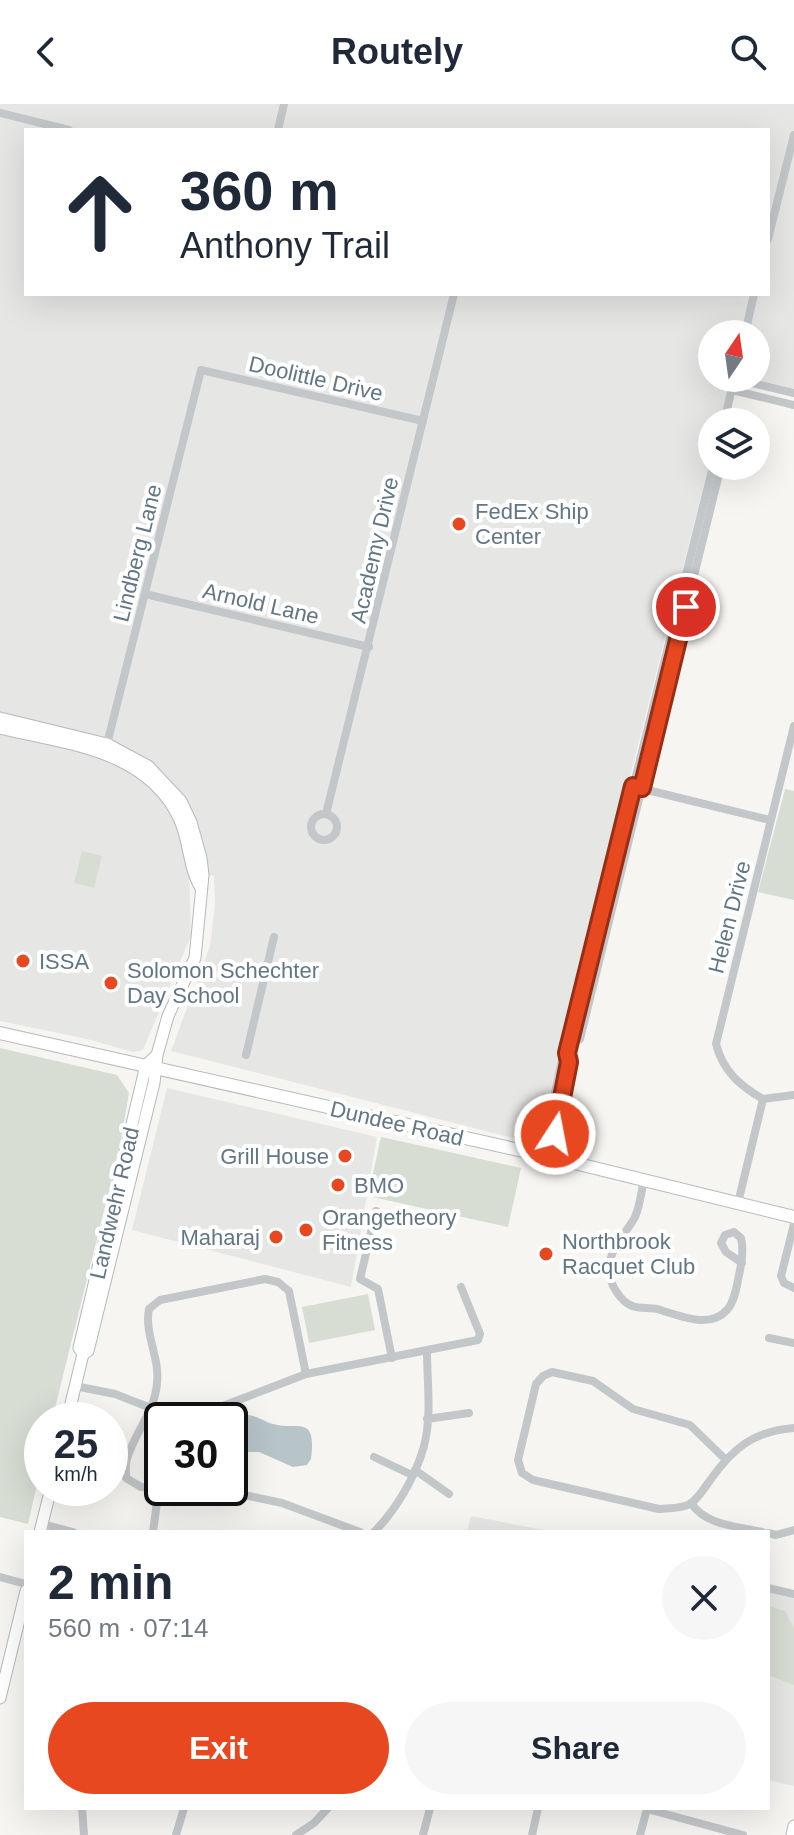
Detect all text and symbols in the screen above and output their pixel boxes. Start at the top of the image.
icon: back [24,30,68,74]
icon: search [726,30,770,74]
text: Routely [331,31,463,72]
text: 360 m [180,159,339,222]
icon: ahead [48,160,152,264]
text: Anthony Trail [180,225,390,266]
north arrow [698,320,770,392]
map controls [698,320,770,480]
street label: Doolittle Drive [246,351,385,406]
button: layers [698,408,770,480]
street label: Academy Drive [346,475,403,626]
street label: Lindberg Lane [108,482,167,624]
place label: FedEx Ship Center [475,499,589,549]
marker: FedEx Ship Center [450,515,468,533]
pin [652,573,720,641]
street label: Arnold Lane [200,578,322,629]
icon: arrive [664,585,708,629]
street label: Helen Drive [703,858,756,976]
place label: ISSA [39,949,89,974]
marker: ISSA [14,952,32,970]
place label: Solomon Schechter Day School [127,958,319,1008]
marker: Solomon Schechter Day School [102,974,120,992]
position arrow [513,1092,597,1176]
street label: Dundee Road [328,1096,466,1151]
street label: Landwehr Road [85,1125,144,1282]
place label: Grill House [220,1144,329,1169]
marker: Grill House [336,1147,354,1165]
place label: BMO [354,1173,404,1198]
marker: BMO [329,1176,347,1194]
place label: Orangetheory Fitness [322,1205,457,1255]
marker: Orangetheory Fitness [297,1221,315,1239]
place label: Maharaj [181,1225,260,1250]
marker: Maharaj [267,1228,285,1246]
place label: Northbrook Racquet Club [562,1229,695,1279]
marker: Northbrook Racquet Club [537,1245,555,1263]
speed limit sign: 30 [144,1402,248,1506]
text: 25 [54,1422,98,1466]
text: km/h [54,1463,98,1485]
text: 2 min [48,1556,173,1609]
button: close [662,1556,746,1640]
text: 560 m · 07:14 [48,1613,208,1643]
button: Exit [48,1702,389,1794]
button: Share [405,1702,746,1794]

